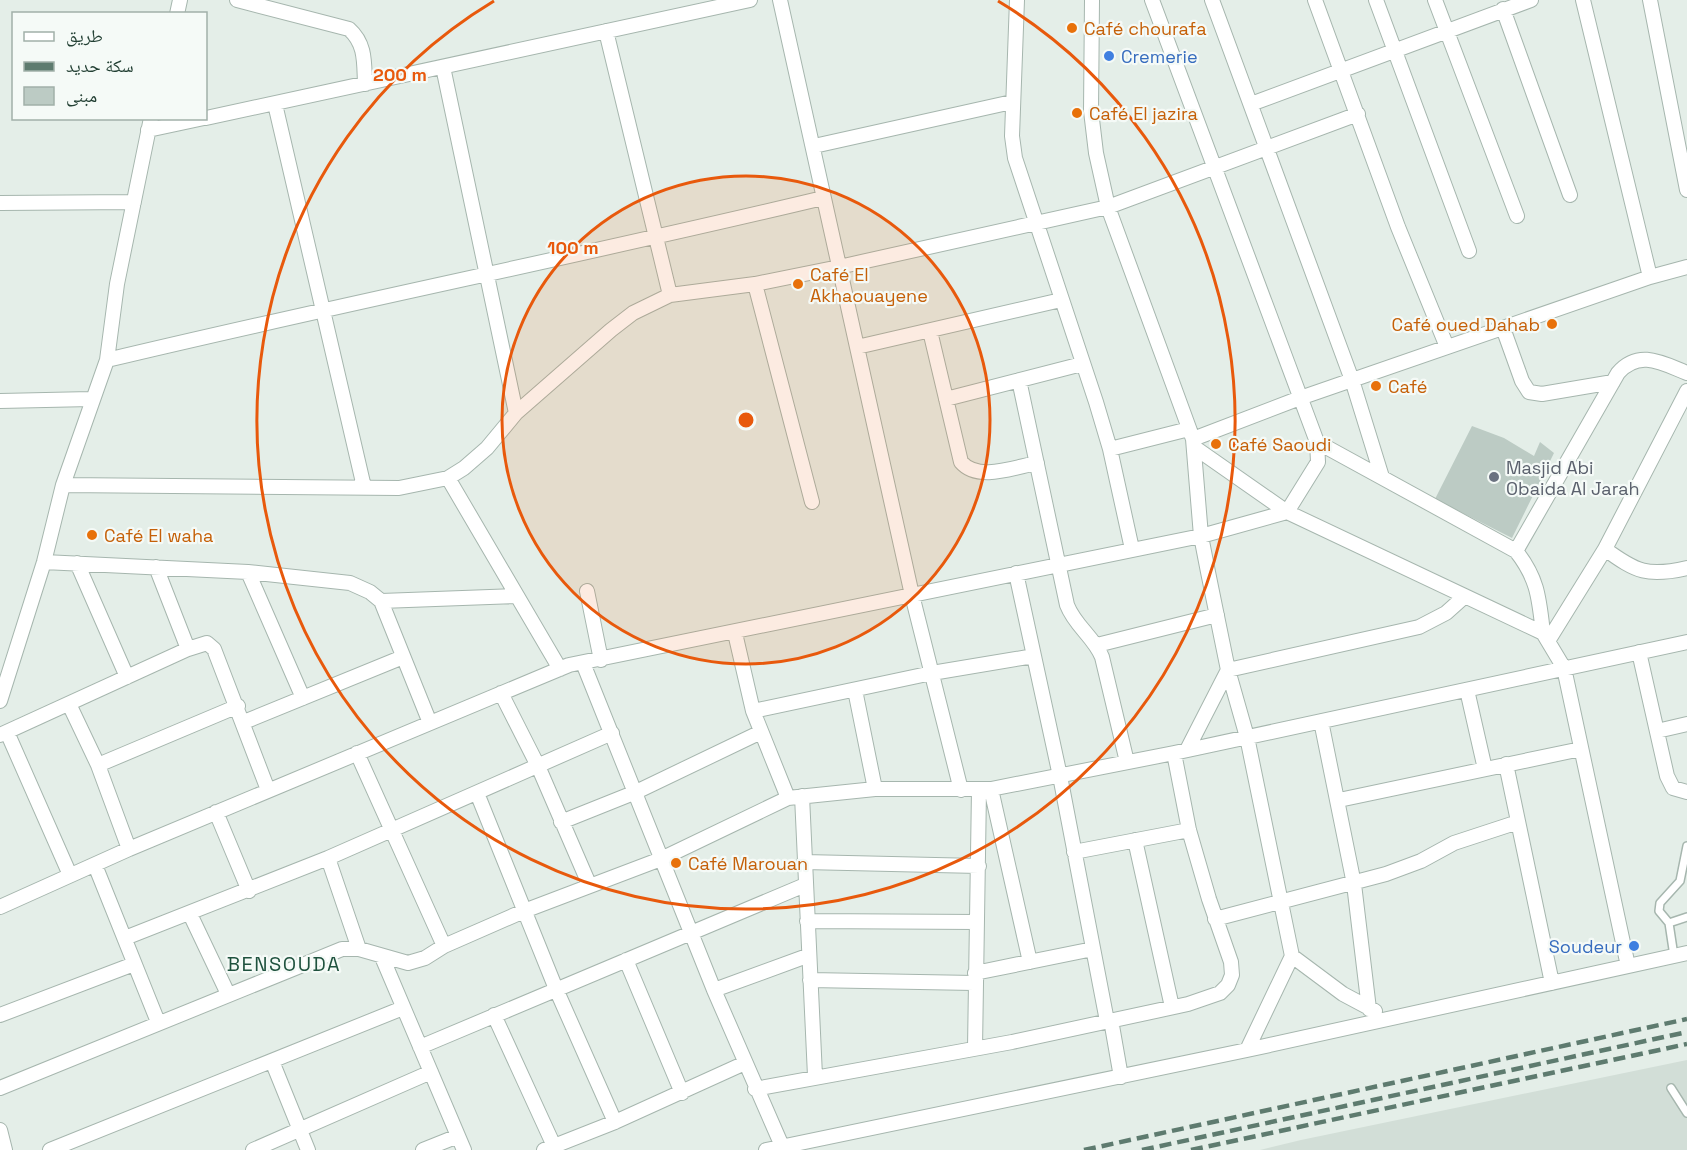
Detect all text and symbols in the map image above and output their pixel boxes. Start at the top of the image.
legend [12,12,207,120]
place label: Café chourafa [1084,17,1206,40]
marker: Café chourafa [1065,21,1079,35]
text: طريق [66,24,103,47]
place label: Cremerie [1121,45,1198,68]
marker: Cremerie [1102,49,1116,63]
text: سكة حديد [66,54,134,77]
text: 200 m [373,63,427,86]
text: مبنى [66,84,97,107]
place label: Café El jazira [1089,102,1198,125]
marker: Café El jazira [1070,106,1084,120]
text: 100 m [547,236,599,259]
place label: Café El Akhaouayene [810,263,928,307]
marker: Café El Akhaouayene [791,277,805,291]
place label: Café oued Dahab [1392,313,1540,336]
marker: Café oued Dahab [1545,317,1559,331]
place label: Café [1388,375,1428,398]
marker: Café [1369,379,1383,393]
centre of rings [736,410,756,430]
place label: Café Saoudi [1228,433,1331,456]
marker: Café Saoudi [1209,437,1223,451]
place label: Masjid Abi Obaida Al Jarah [1506,456,1640,500]
marker: Masjid Abi Obaida Al Jarah [1487,470,1501,484]
place label: Café El waha [104,524,213,547]
marker: Café El waha [85,528,99,542]
place label: Café Marouan [688,852,808,875]
marker: Café Marouan [669,856,683,870]
place label: Soudeur [1549,935,1622,958]
marker: Soudeur [1627,939,1641,953]
district label: BENSOUDA [227,951,341,977]

